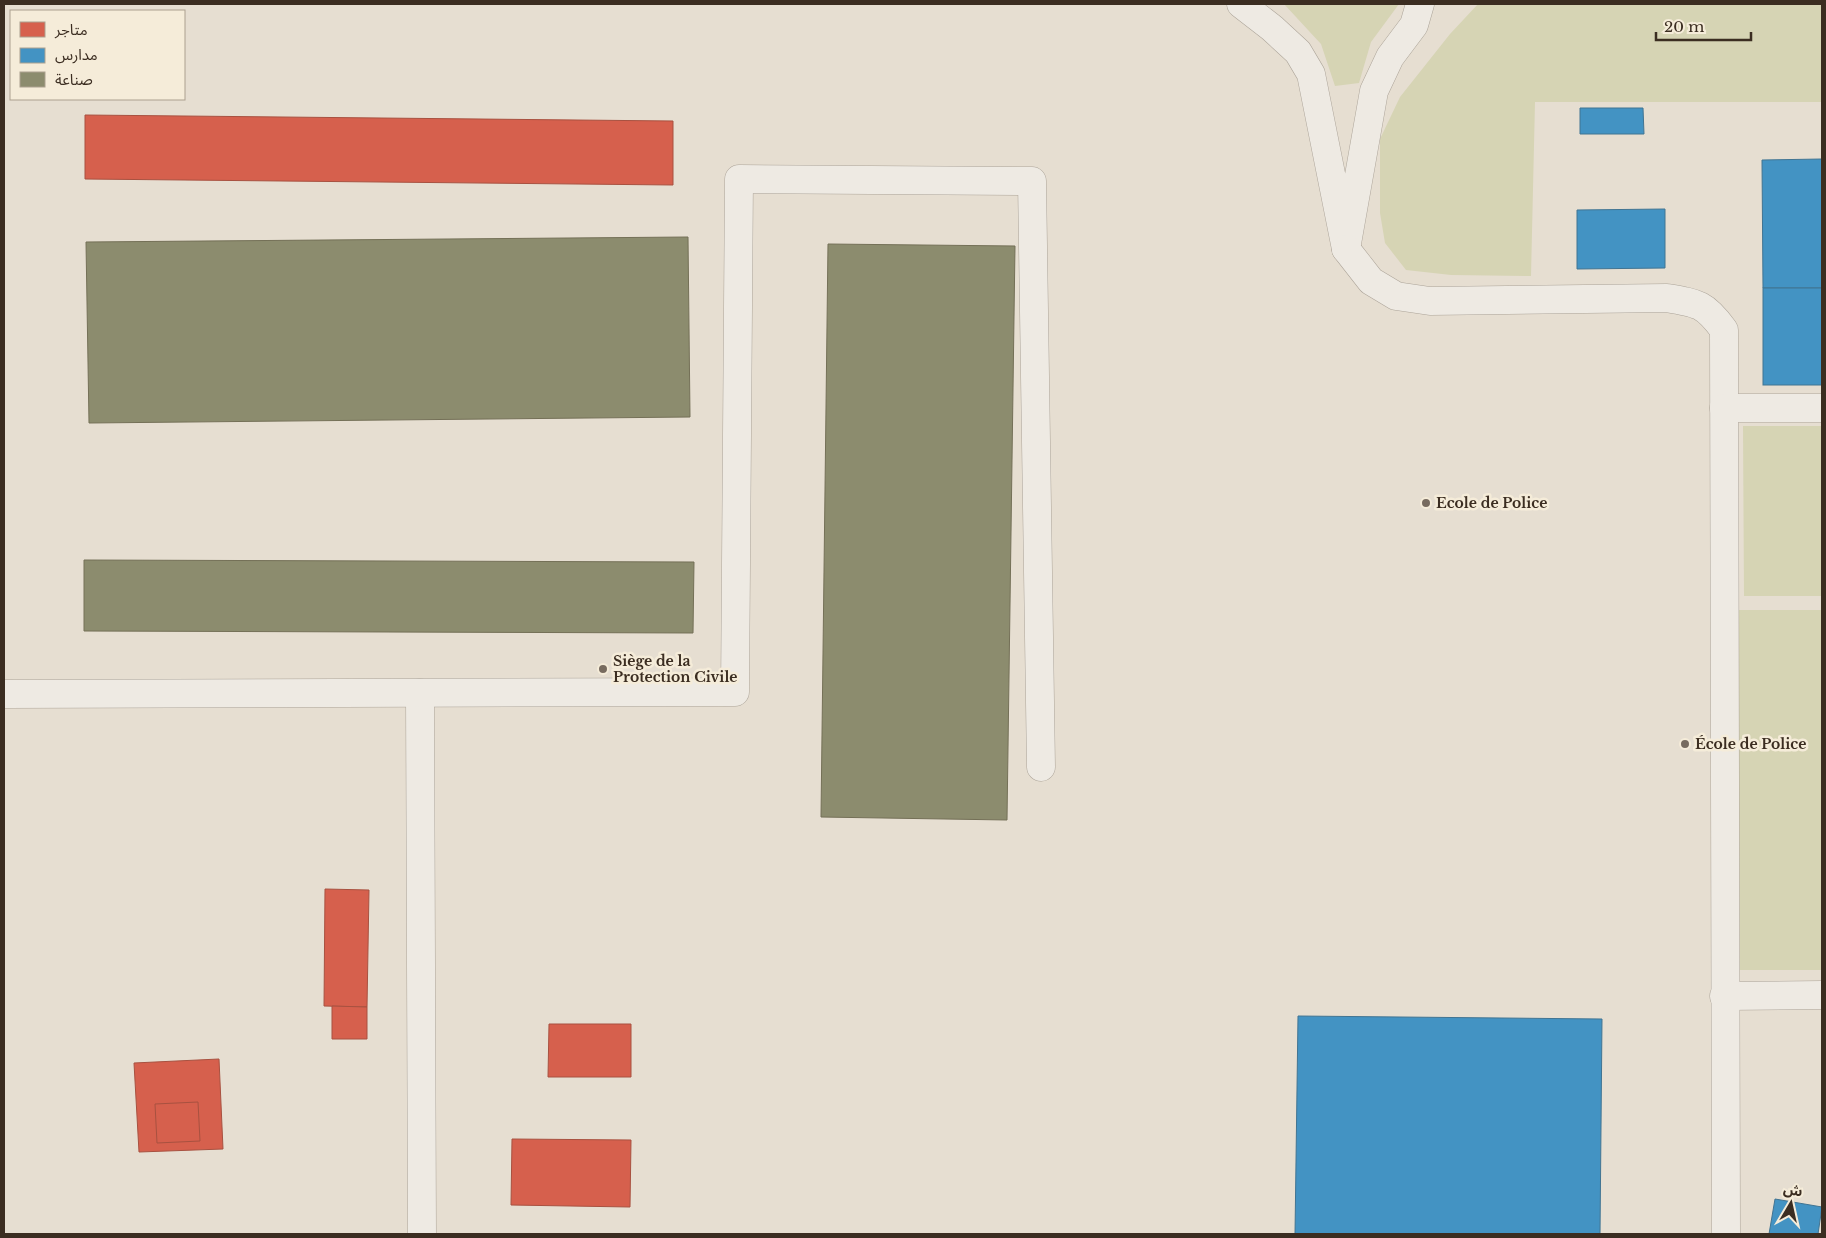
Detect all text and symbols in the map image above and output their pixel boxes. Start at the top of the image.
legend [10,10,185,100]
scale bar [1656,10,1751,42]
text: 20 m [1664,17,1704,36]
text: متاجر [54,20,88,39]
text: مدارس [55,45,98,64]
text: صناعة [55,70,93,89]
place label: Ecole de Police [1436,494,1547,512]
marker: Ecole de Police [1420,497,1432,509]
place label: Siège de la Protection Civile [613,652,738,686]
marker: Siège de la Protection Civile [597,663,609,675]
place label: École de Police [1695,735,1806,753]
marker: École de Police [1679,738,1691,750]
north arrow [1766,1178,1816,1228]
text: ش [1782,1180,1804,1201]

